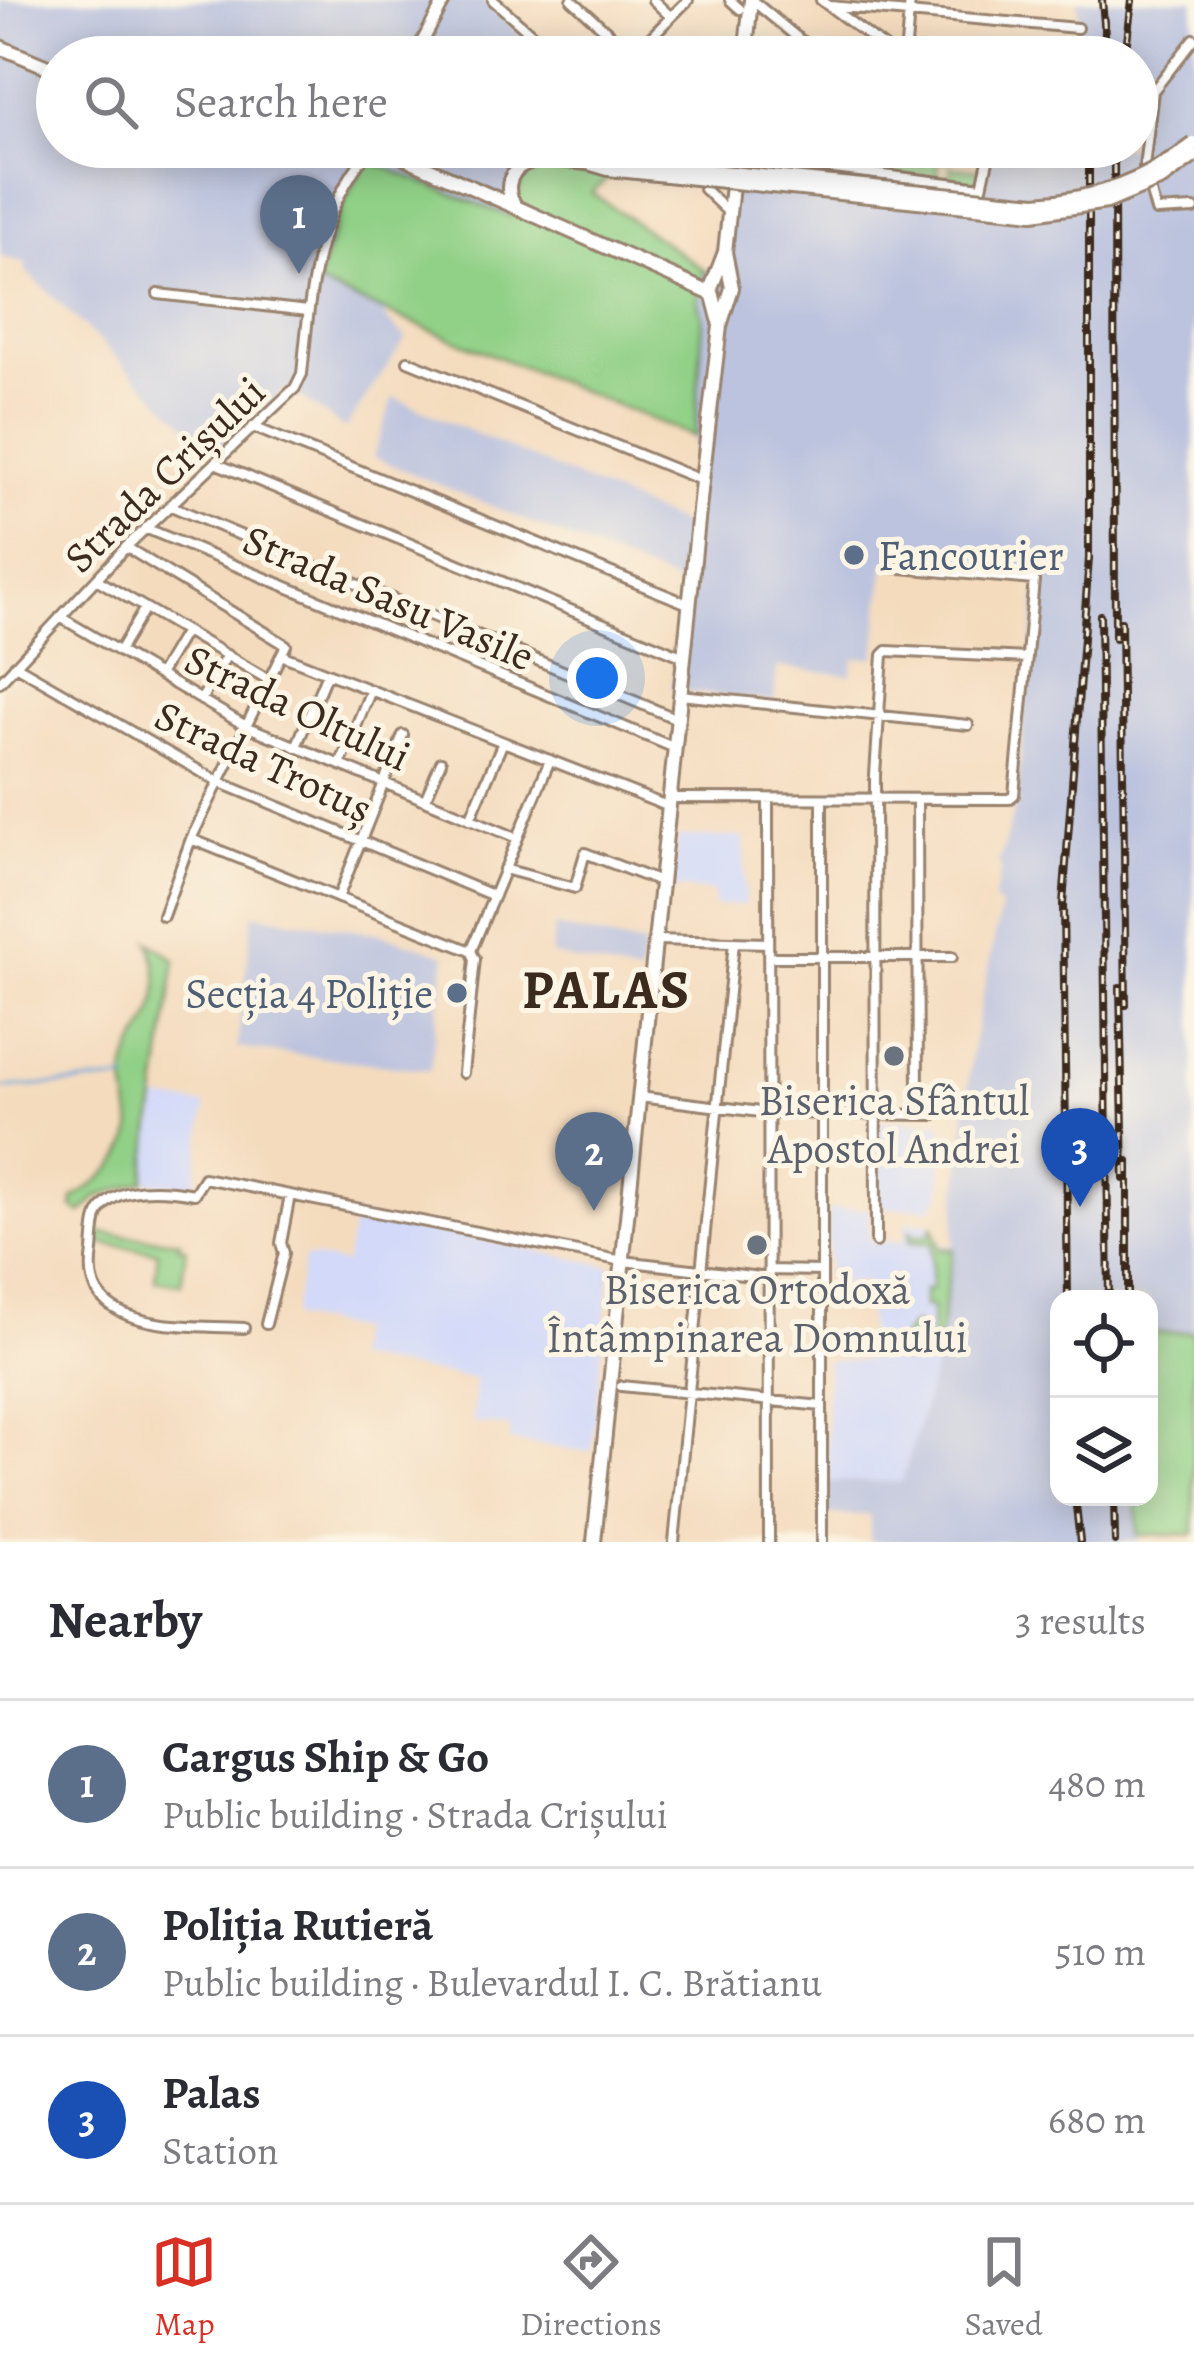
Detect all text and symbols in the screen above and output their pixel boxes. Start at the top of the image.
search box [36,36,1158,168]
icon: search [78,69,144,135]
text: Search here [174,71,388,133]
pin: 1 [260,175,338,274]
street label: Strada Crișului [51,364,278,585]
street label: Strada Sasu Vasile [235,511,543,684]
place label: Fancourier [878,527,1064,584]
marker: Fancourier [841,542,867,568]
street label: Strada Oltului [176,630,420,785]
your location [567,648,627,708]
street label: Strada Trotuș [146,686,382,837]
district label: PALAS [522,953,692,1027]
place label: Secția 4 Poliție [185,965,433,1022]
marker: Secția 4 Poliție [444,980,470,1006]
marker: Biserica Sfântul Apostol Andrei [881,1043,907,1069]
place label: Biserica Sfântul Apostol Andrei [759,1072,1029,1177]
pin: 3 [1041,1108,1119,1207]
pin: 2 [555,1112,633,1211]
marker: Biserica Ortodoxă Întâmpinarea Domnului [744,1232,770,1258]
place label: Biserica Ortodoxă Întâmpinarea Domnului [546,1261,968,1366]
map controls [1050,1290,1158,1506]
button: locate [1050,1290,1158,1398]
button: layers [1050,1398,1158,1506]
text: Nearby [48,1585,202,1655]
text: 3 results [1015,1594,1146,1647]
text: Cargus Ship & Go [162,1726,489,1788]
text: 1 [80,1757,94,1810]
text: 480 m [1048,1757,1146,1810]
text: Public building · Strada Crișului [162,1788,668,1841]
text: Poliția Rutieră [162,1894,433,1956]
text: 2 [78,1925,96,1978]
text: 510 m [1055,1925,1146,1978]
text: Public building · Bulevardul I. C. Brătianu [162,1956,822,2009]
text: Palas [162,2062,261,2124]
text: 3 [79,2093,95,2146]
text: 680 m [1048,2093,1146,2146]
text: Station [162,2124,278,2177]
tab: Map [151,2229,217,2346]
tab: Directions [520,2229,662,2346]
tab: Saved [964,2229,1043,2346]

